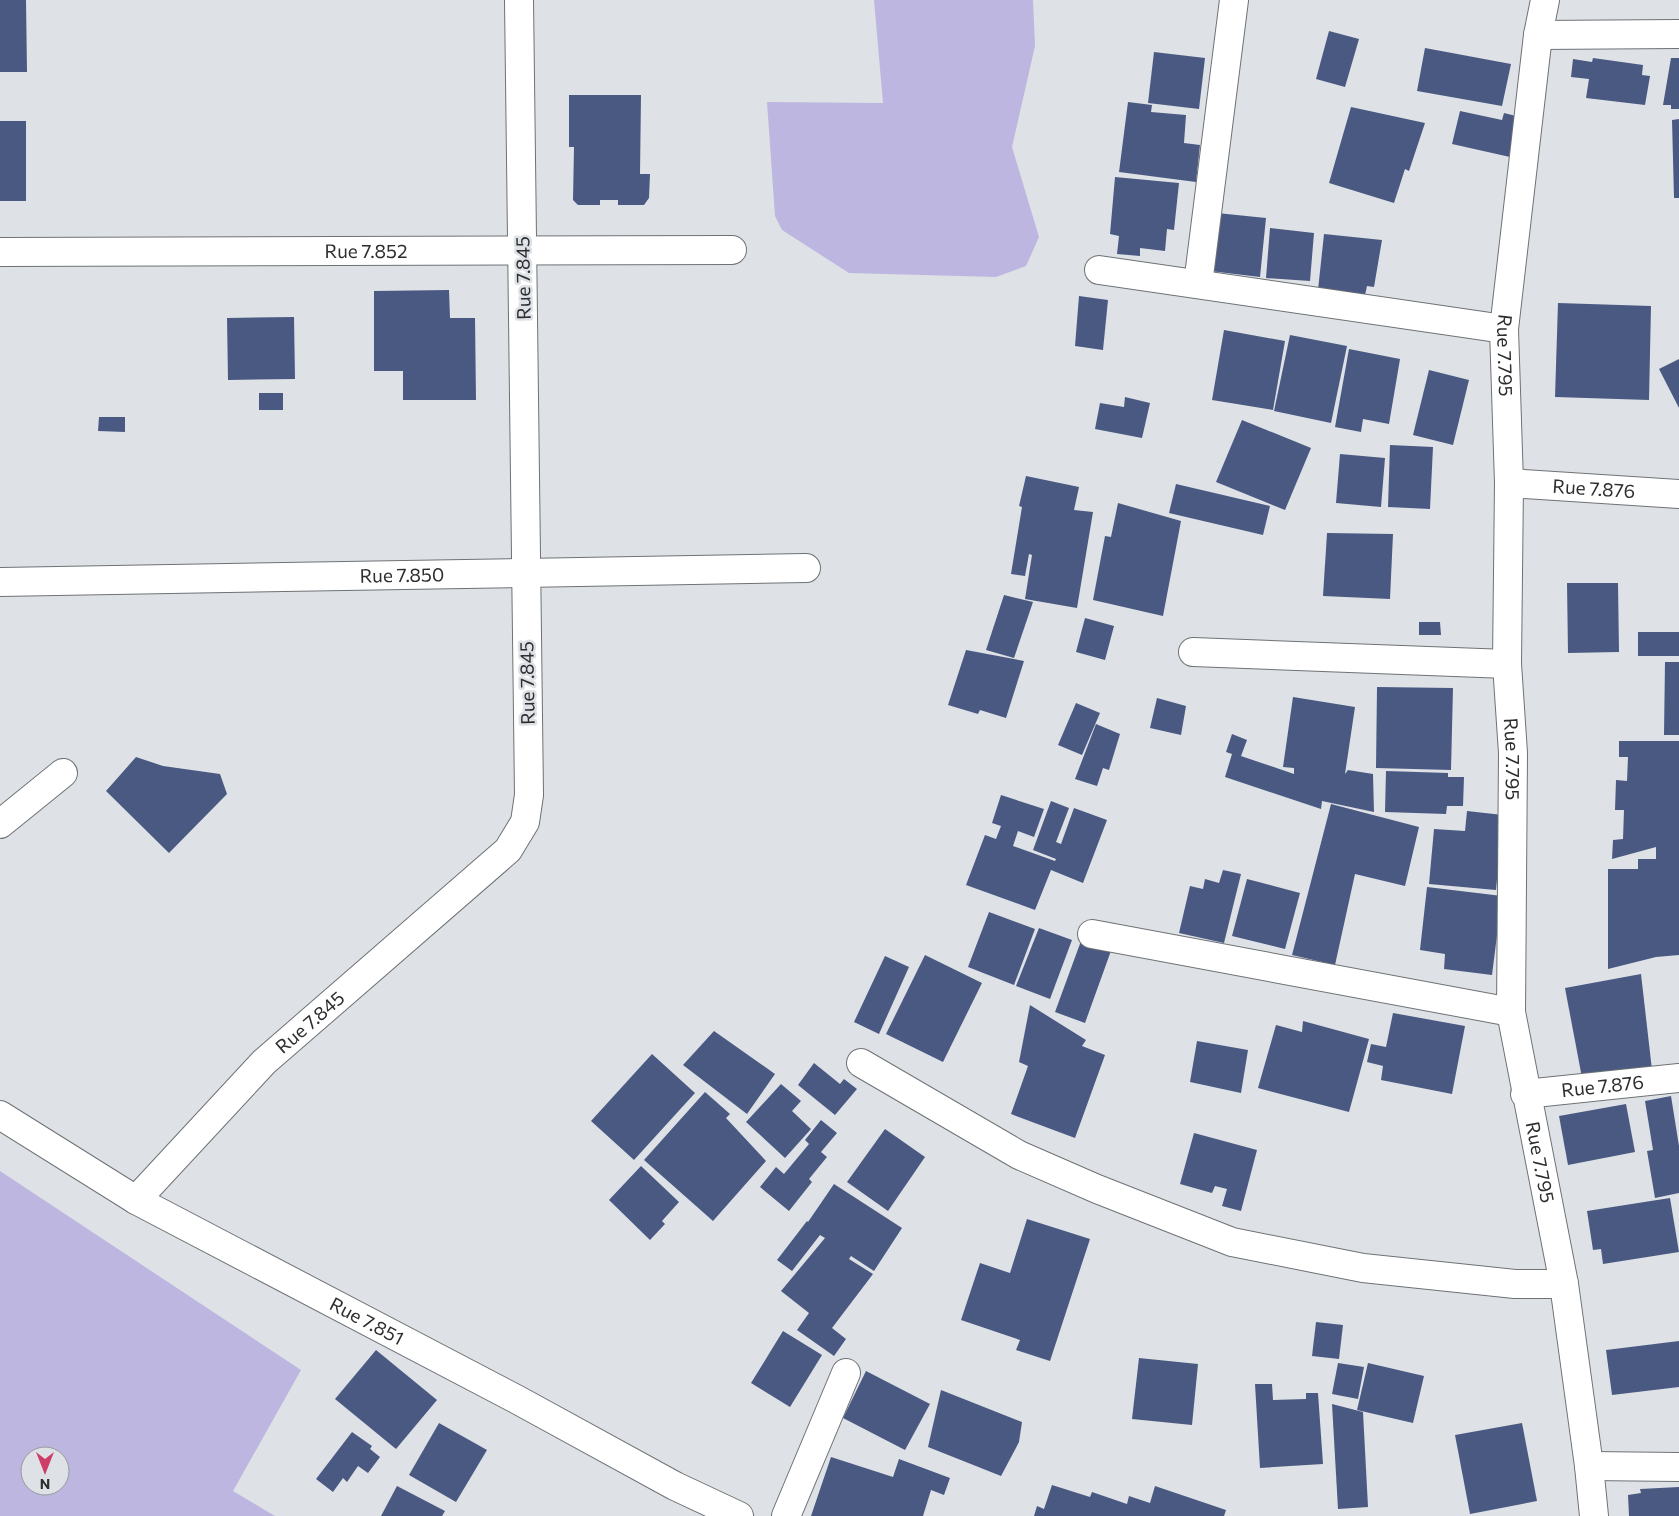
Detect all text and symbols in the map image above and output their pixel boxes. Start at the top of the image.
street label: Rue 7.845 [510,236,535,320]
street label: Rue 7.852 [325,239,407,262]
street label: Rue 7.795 [1493,313,1518,397]
street label: Rue 7.876 [1552,474,1636,502]
street label: Rue 7.850 [359,562,444,587]
street label: Rue 7.845 [514,641,539,725]
street label: Rue 7.795 [1500,717,1525,800]
street label: Rue 7.845 [270,986,349,1058]
street label: Rue 7.876 [1560,1070,1645,1101]
street label: Rue 7.795 [1522,1119,1560,1205]
street label: Rue 7.851 [326,1292,408,1349]
north arrow [20,1446,70,1496]
text: N [40,1476,50,1493]

